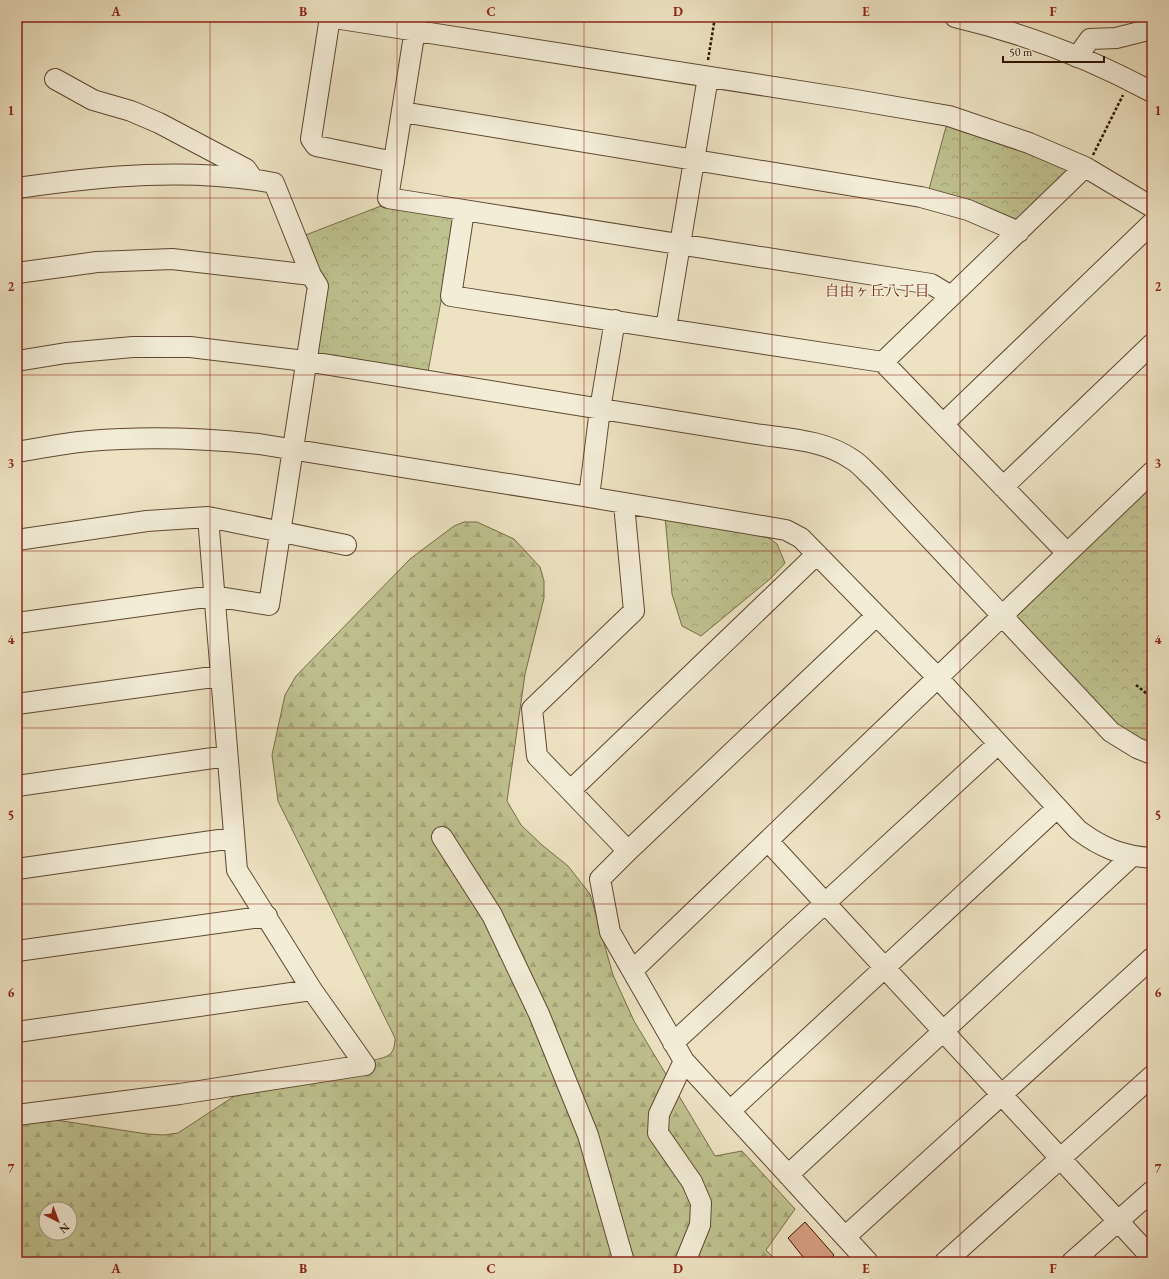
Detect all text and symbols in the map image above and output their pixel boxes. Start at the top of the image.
text: A [110,3,121,20]
text: B [299,3,307,20]
text: C [486,3,496,20]
text: D [673,3,683,20]
text: E [862,3,870,20]
text: F [1049,3,1057,20]
scale bar [1003,38,1104,64]
text: 50 m [1009,44,1033,60]
text: 1 [8,102,15,119]
text: 1 [1155,102,1162,119]
text: 2 [8,278,15,295]
text: 2 [1155,278,1162,295]
district label: 自由ヶ丘八丁目 [824,281,930,300]
text: 3 [8,455,15,472]
text: 3 [1155,455,1162,472]
text: 4 [8,631,15,648]
text: 4 [1155,631,1162,648]
text: 5 [8,807,14,824]
text: 5 [1155,807,1161,824]
text: 6 [8,984,15,1001]
text: 6 [1155,984,1162,1001]
text: 7 [8,1160,15,1177]
text: 7 [1155,1160,1162,1177]
north arrow [38,1201,78,1241]
text: N [57,1220,73,1237]
text: A [110,1260,121,1277]
text: B [299,1260,307,1277]
text: C [486,1260,496,1277]
text: D [673,1260,683,1277]
text: E [862,1260,870,1277]
text: F [1049,1260,1057,1277]

